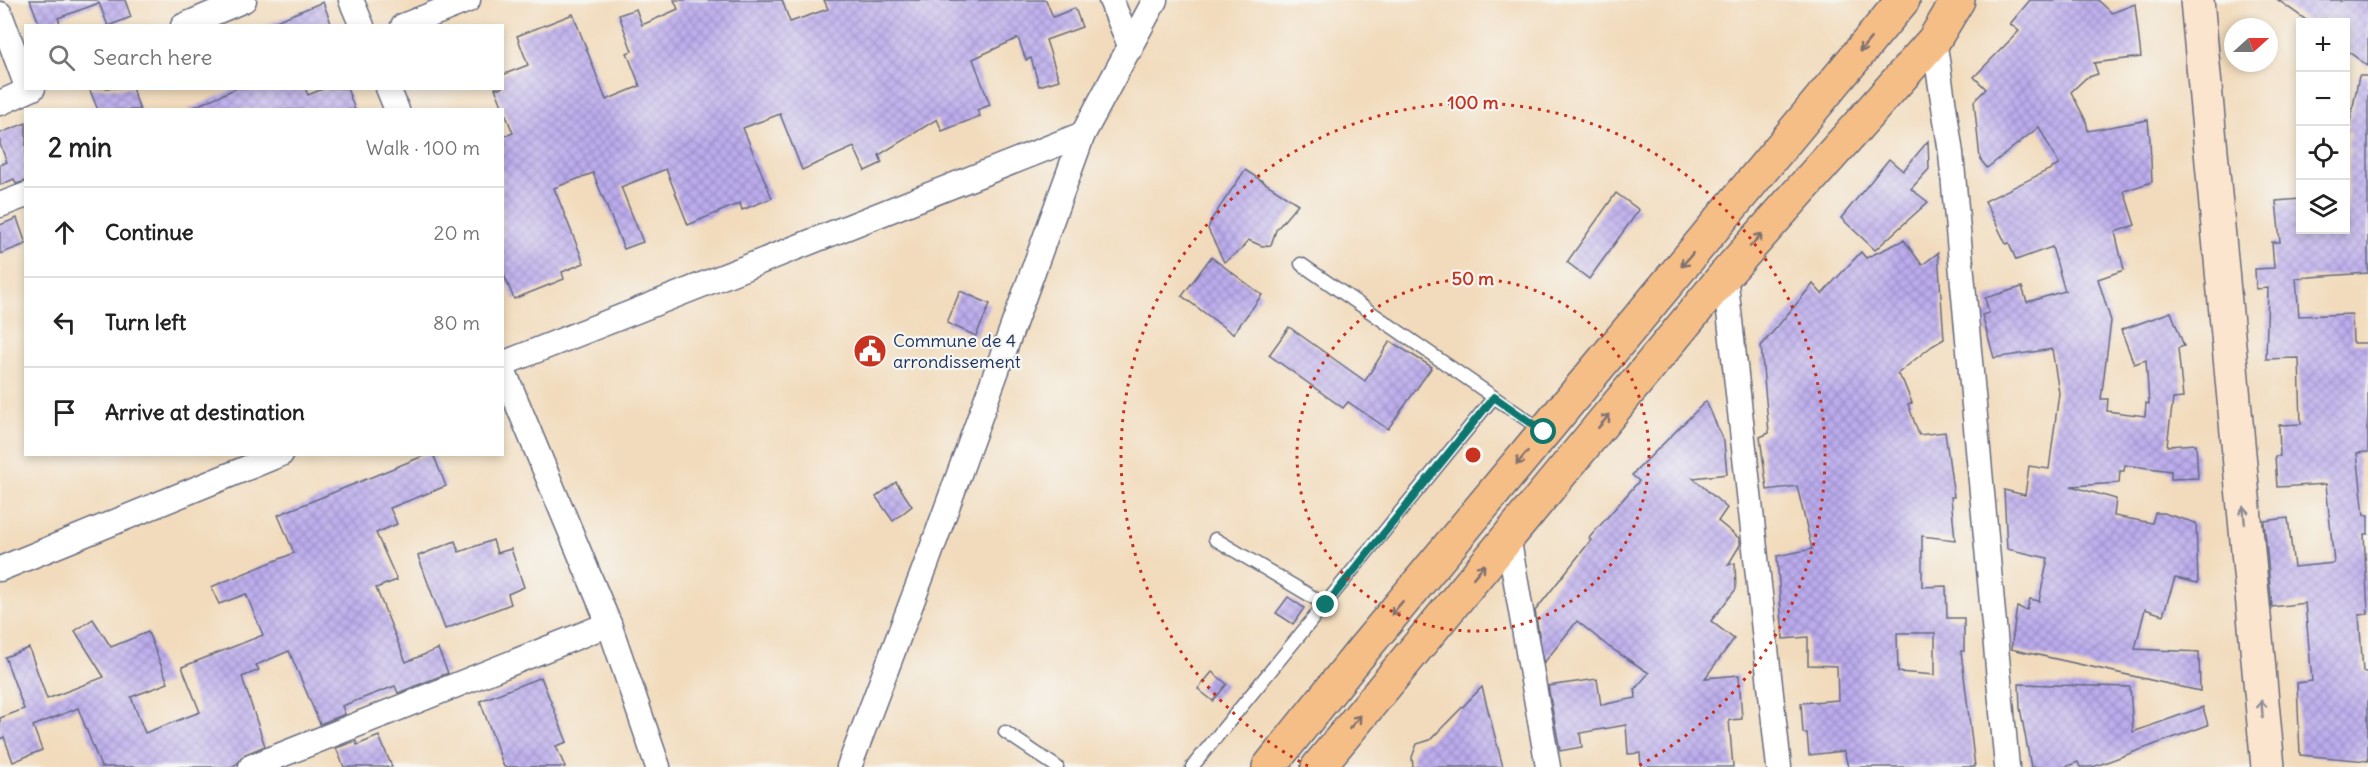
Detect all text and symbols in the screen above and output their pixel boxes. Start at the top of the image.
north arrow [2224,18,2278,72]
map controls [2296,18,2350,234]
button: + [2296,18,2350,72]
search box [24,24,504,90]
one-way arrow [1858,37,1872,52]
icon: search [45,41,78,74]
text: Search here [93,43,212,71]
button: − [2296,72,2350,126]
text: 100 m [1448,91,1499,114]
button: locate [2296,126,2350,180]
text: 2 min [48,131,112,164]
text: Walk · 100 m [366,135,480,160]
button: layers [2296,180,2350,234]
icon: ahead [48,216,81,249]
text: Continue [105,218,194,246]
text: 20 m [434,220,480,245]
one-way arrow [1749,232,1763,247]
one-way arrow [1681,251,1694,267]
text: 50 m [1452,267,1494,290]
icon: left [48,306,81,339]
text: Turn left [105,308,186,336]
text: 80 m [433,310,480,335]
place label: Commune de 4 arrondissement [893,329,1021,373]
public building icon: Commune de 4 arrondissement [852,333,888,369]
icon: arrive [48,396,81,429]
text: Arrive at destination [105,398,305,426]
one-way arrow [1597,413,1610,429]
route start [1530,418,1556,444]
centre of rings [1463,445,1483,465]
one-way arrow [1515,450,1529,465]
one-way arrow [2238,505,2249,525]
one-way arrow [1473,564,1486,580]
route end [1312,591,1338,617]
one-way arrow [1391,600,1404,616]
one-way arrow [2257,699,2268,719]
one-way arrow [1349,714,1362,730]

